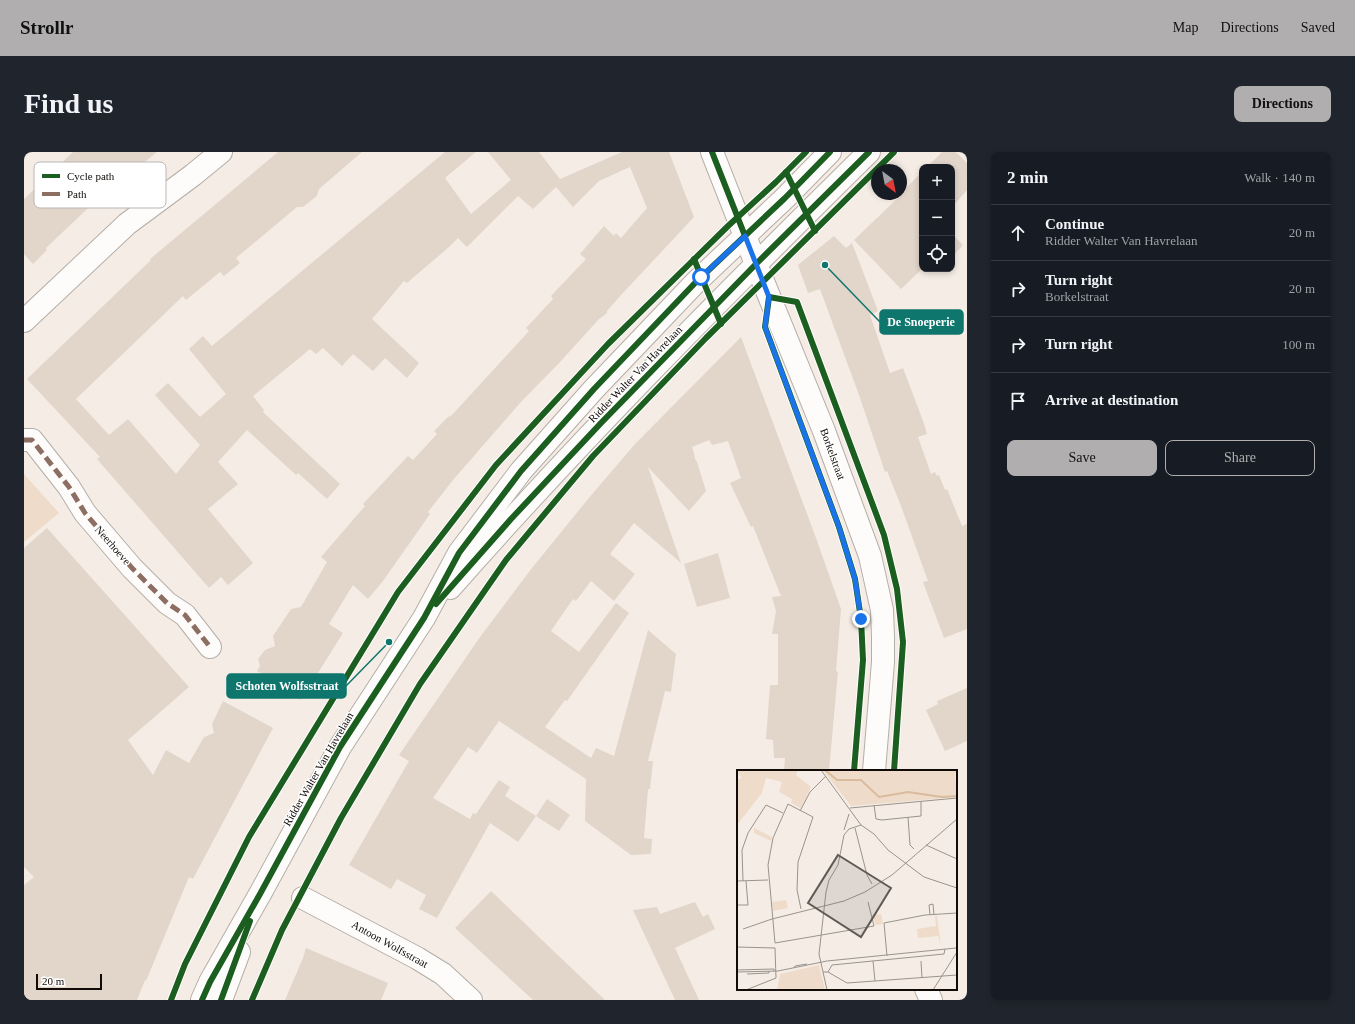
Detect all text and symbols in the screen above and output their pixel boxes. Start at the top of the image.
text: Strollr [20,17,73,38]
text: Map [1173,20,1198,35]
text: Directions [1220,20,1279,35]
text: Saved [1301,20,1335,35]
button: Directions [1234,86,1331,122]
text: Find us [24,88,114,119]
legend [34,162,166,208]
north arrow [871,164,907,200]
map controls [919,164,955,272]
button: + [919,164,955,200]
text: 2 min [1007,168,1048,187]
text: Cycle path [67,170,115,182]
text: Walk · 140 m [1244,170,1315,185]
text: Path [67,188,87,200]
button: − [919,200,955,236]
text: Continue [1045,216,1104,232]
icon: ahead [1007,222,1029,244]
text: 20 m [1289,225,1315,240]
text: Ridder Walter Van Havrelaan [1045,233,1198,248]
button: locate [919,236,955,272]
route start [692,268,710,286]
text: Turn right [1045,272,1112,288]
icon: right [1007,278,1029,300]
text: 20 m [1289,281,1315,296]
text: Borkelstraat [1045,289,1109,304]
callout: De Snoeperie [880,310,963,334]
text: De Snoeperie [887,315,955,329]
street label: Ridder Walter Van Havrelaan [586,323,685,425]
icon: right [1007,334,1029,356]
text: Turn right [1045,336,1112,352]
text: 100 m [1282,337,1315,352]
icon: arrive [1007,390,1029,412]
text: Arrive at destination [1045,392,1178,408]
street label: Borkelstraat [818,427,848,481]
button: Save [1007,440,1157,476]
button: Share [1165,440,1315,476]
street label: Neerhoeve [93,523,133,567]
route end [852,610,870,628]
callout: Schoten Wolfsstraat [227,674,346,698]
text: Schoten Wolfsstraat [236,679,338,693]
street label: Ridder Walter Van Havrelaan [281,710,356,828]
inset map [737,770,957,990]
street label: Antoon Wolfsstraat [350,918,430,970]
scale bar [36,972,102,991]
text: 20 m [42,975,64,987]

